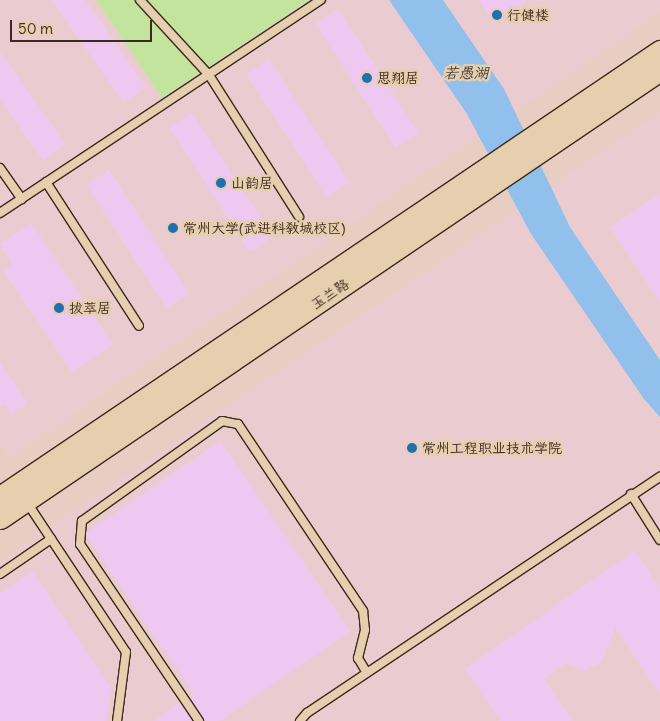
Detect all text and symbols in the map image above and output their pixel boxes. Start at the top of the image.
place label: 行健楼 [507,7,549,23]
marker: 行健楼 [491,9,503,21]
scale bar [12,10,155,42]
text: 50 m [18,19,53,38]
water label: 若愚湖 [444,64,488,82]
place label: 思翔居 [377,70,419,86]
marker: 思翔居 [361,72,373,84]
place label: 山韵居 [231,175,273,191]
marker: 山韵居 [215,177,227,189]
place label: 常州大学(武进科教城校区) [183,220,345,236]
marker: 常州大学(武进科教城校区) [167,222,179,234]
street label: 玉兰路 [308,275,352,313]
place label: 拔萃居 [69,300,111,316]
marker: 拔萃居 [53,302,65,314]
place label: 常州工程职业技术学院 [422,440,562,456]
marker: 常州工程职业技术学院 [406,442,418,454]

